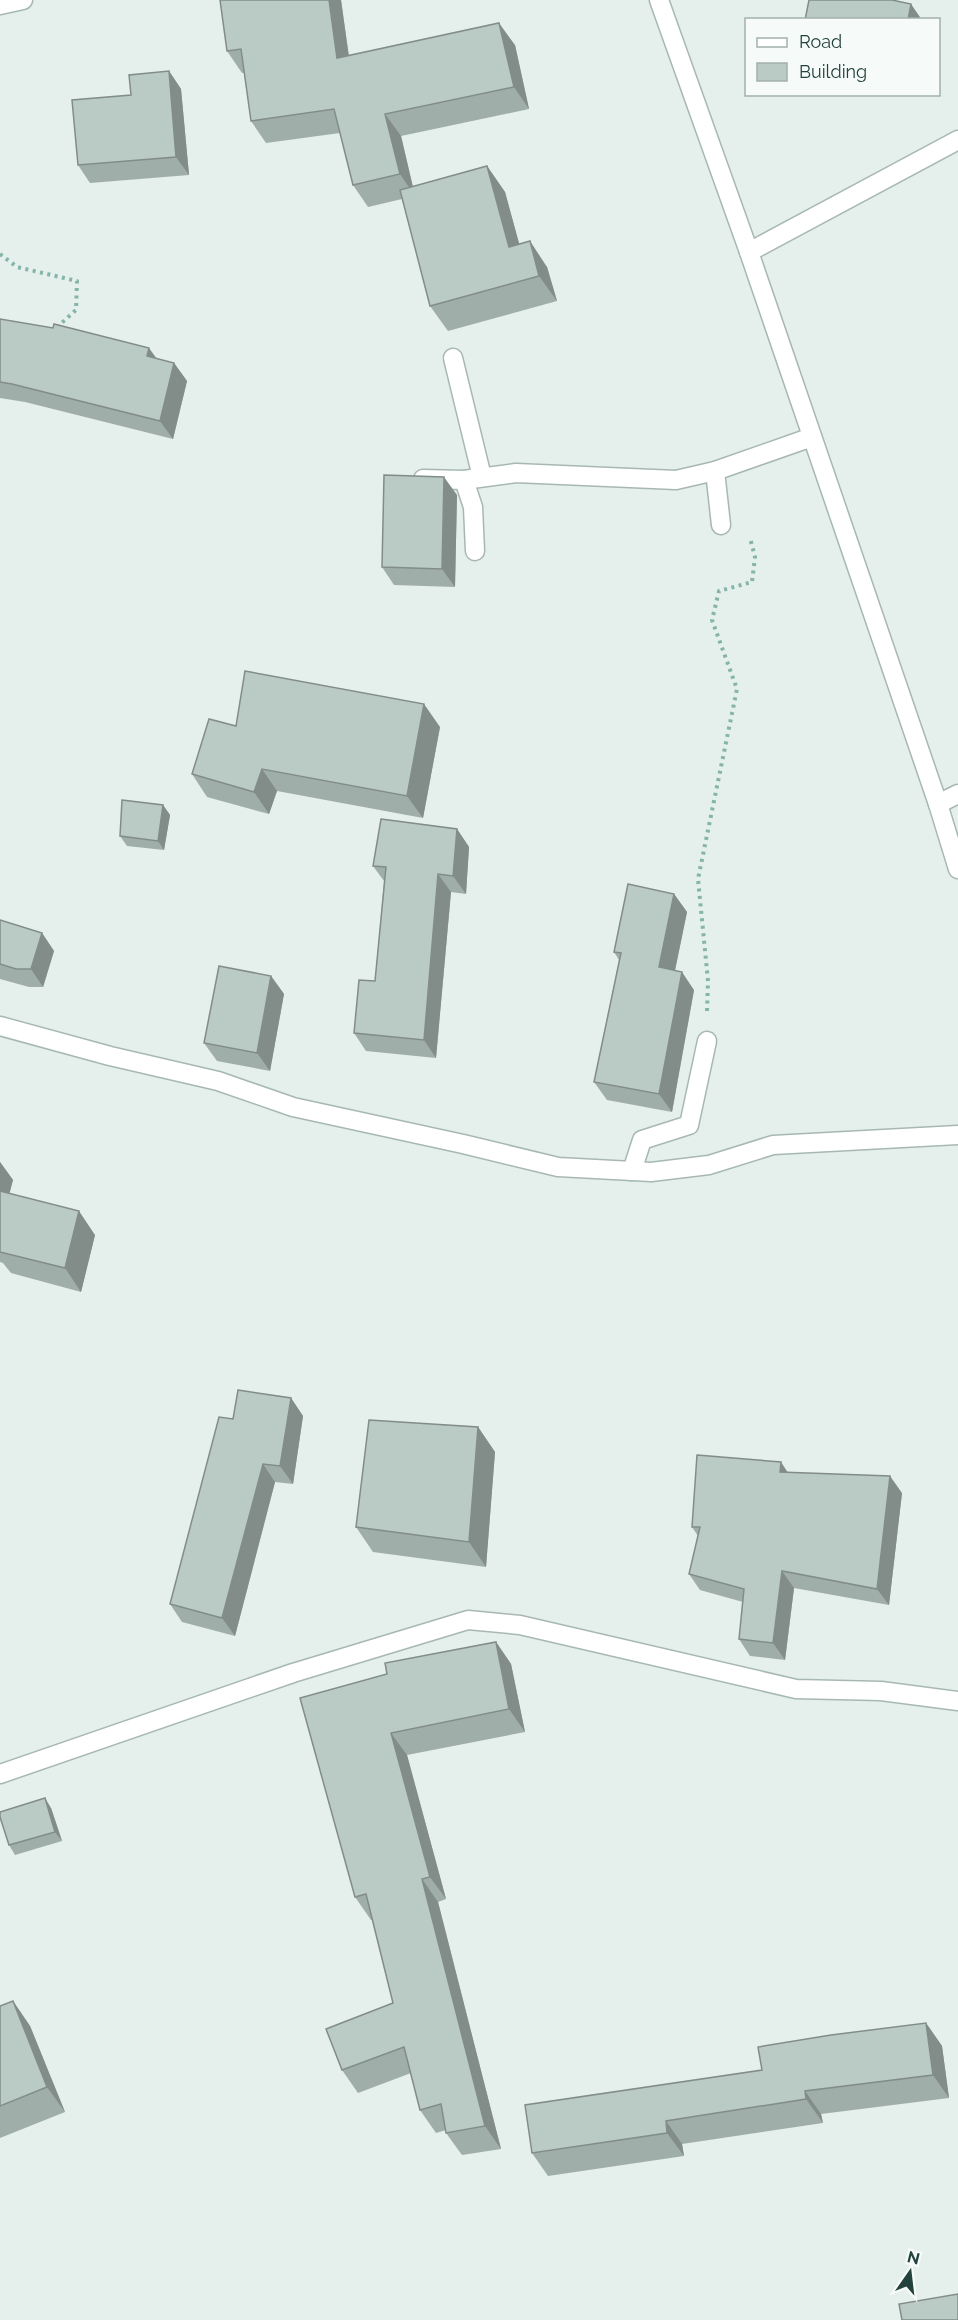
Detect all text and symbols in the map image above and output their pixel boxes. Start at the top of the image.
legend [745,18,940,96]
text: Road [799,31,842,52]
text: Building [799,61,867,82]
north arrow [880,2242,940,2302]
text: N [905,2247,922,2269]

